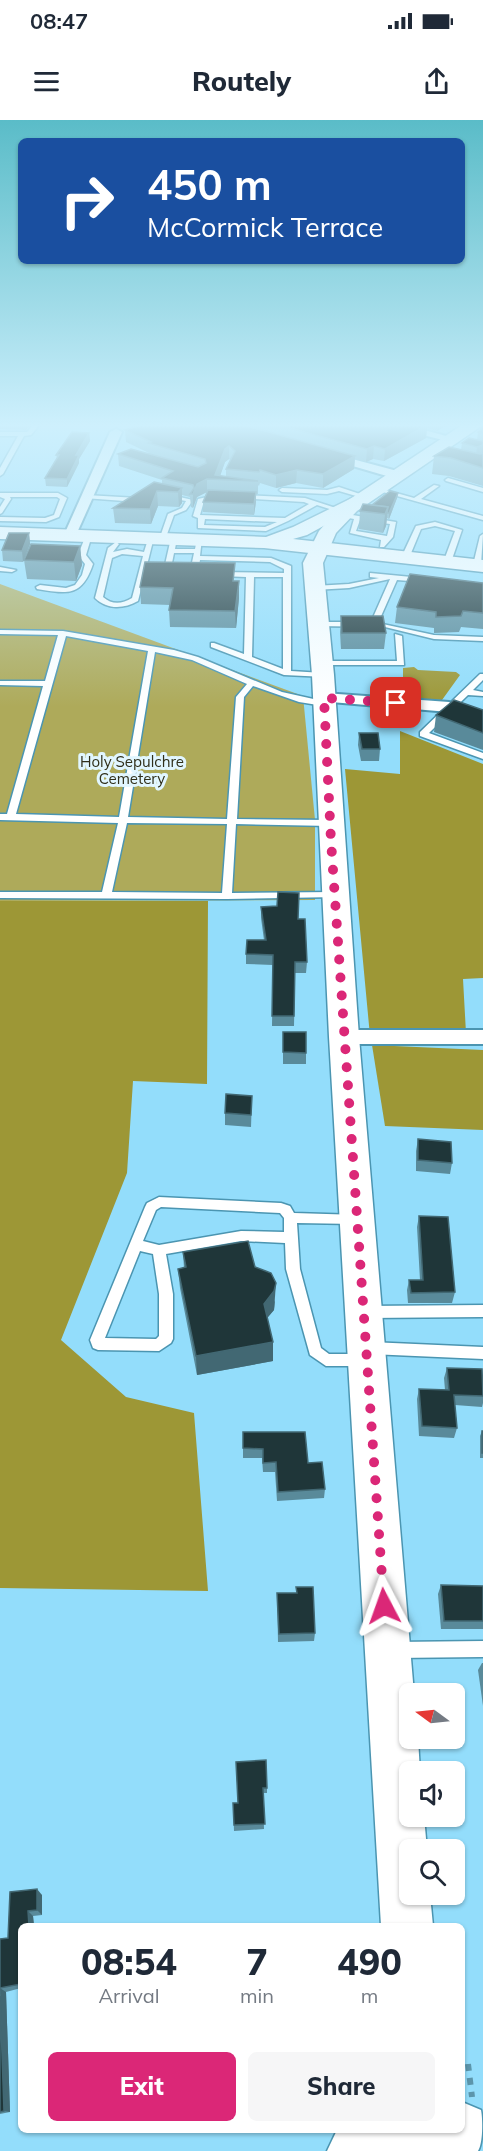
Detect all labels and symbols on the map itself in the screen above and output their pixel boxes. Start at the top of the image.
pin [370,677,421,728]
park label: Holy Sepulchre Cemetery [80,752,184,788]
position arrow [352,1574,416,1638]
north arrow [399,1683,465,1749]

